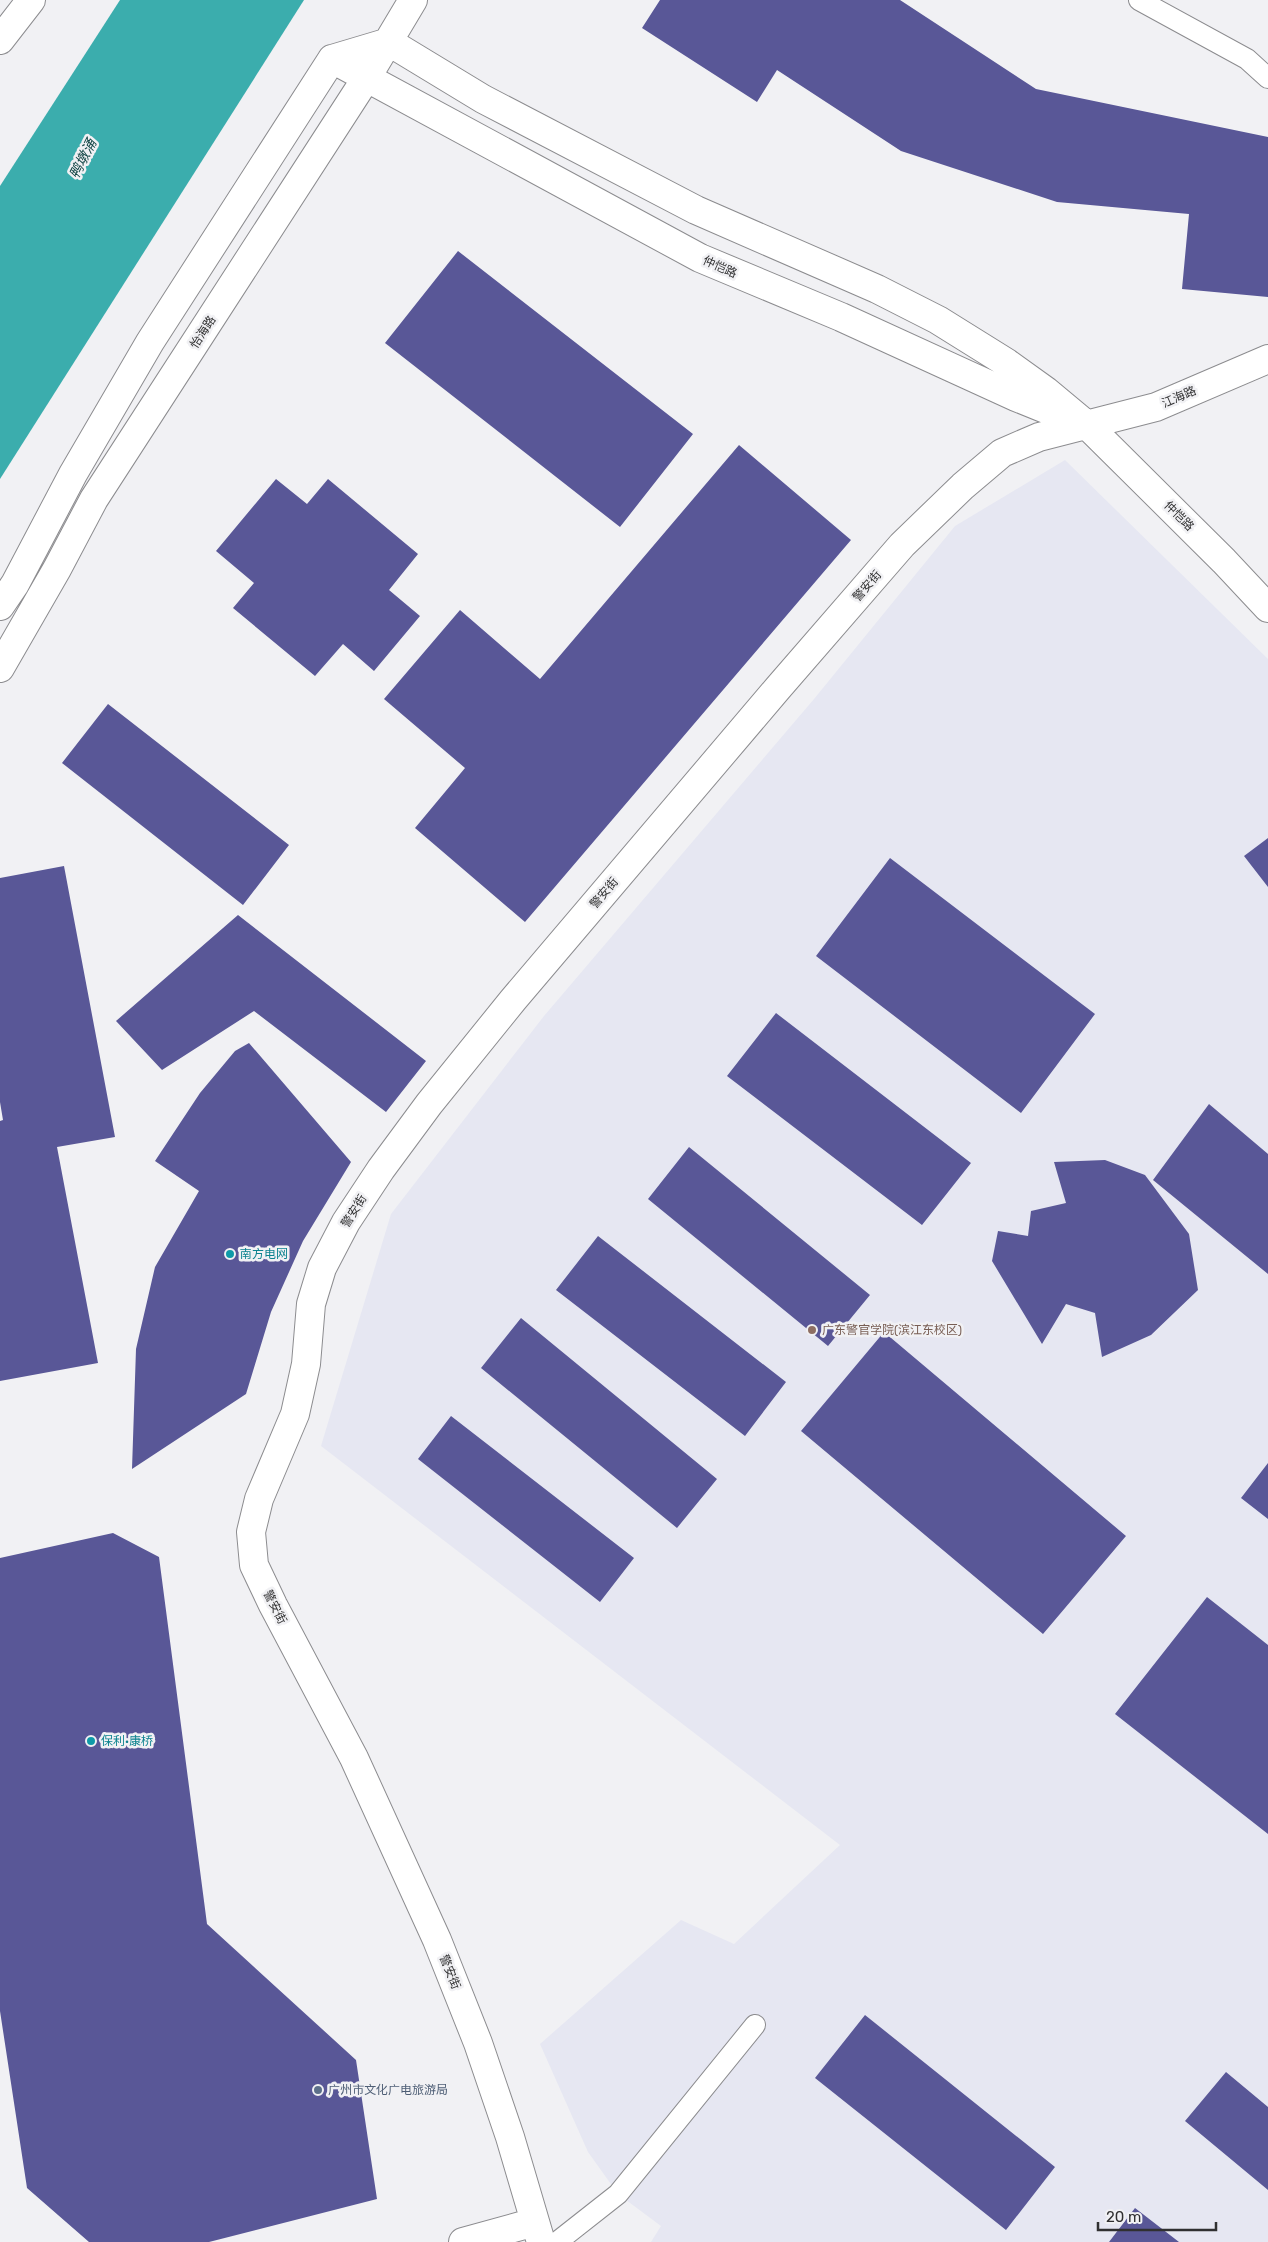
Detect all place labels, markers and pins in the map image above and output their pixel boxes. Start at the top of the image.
place label: 南方电网 [240,1247,288,1261]
marker: 南方电网 [224,1248,236,1260]
place label: 广东警官学院(滨江东校区) [822,1323,962,1337]
marker: 广东警官学院(滨江东校区) [806,1324,818,1336]
place label: 保利·康桥 [101,1734,153,1748]
marker: 保利·康桥 [85,1735,97,1747]
place label: 广州市文化广电旅游局 [328,2083,448,2097]
marker: 广州市文化广电旅游局 [312,2084,324,2096]

